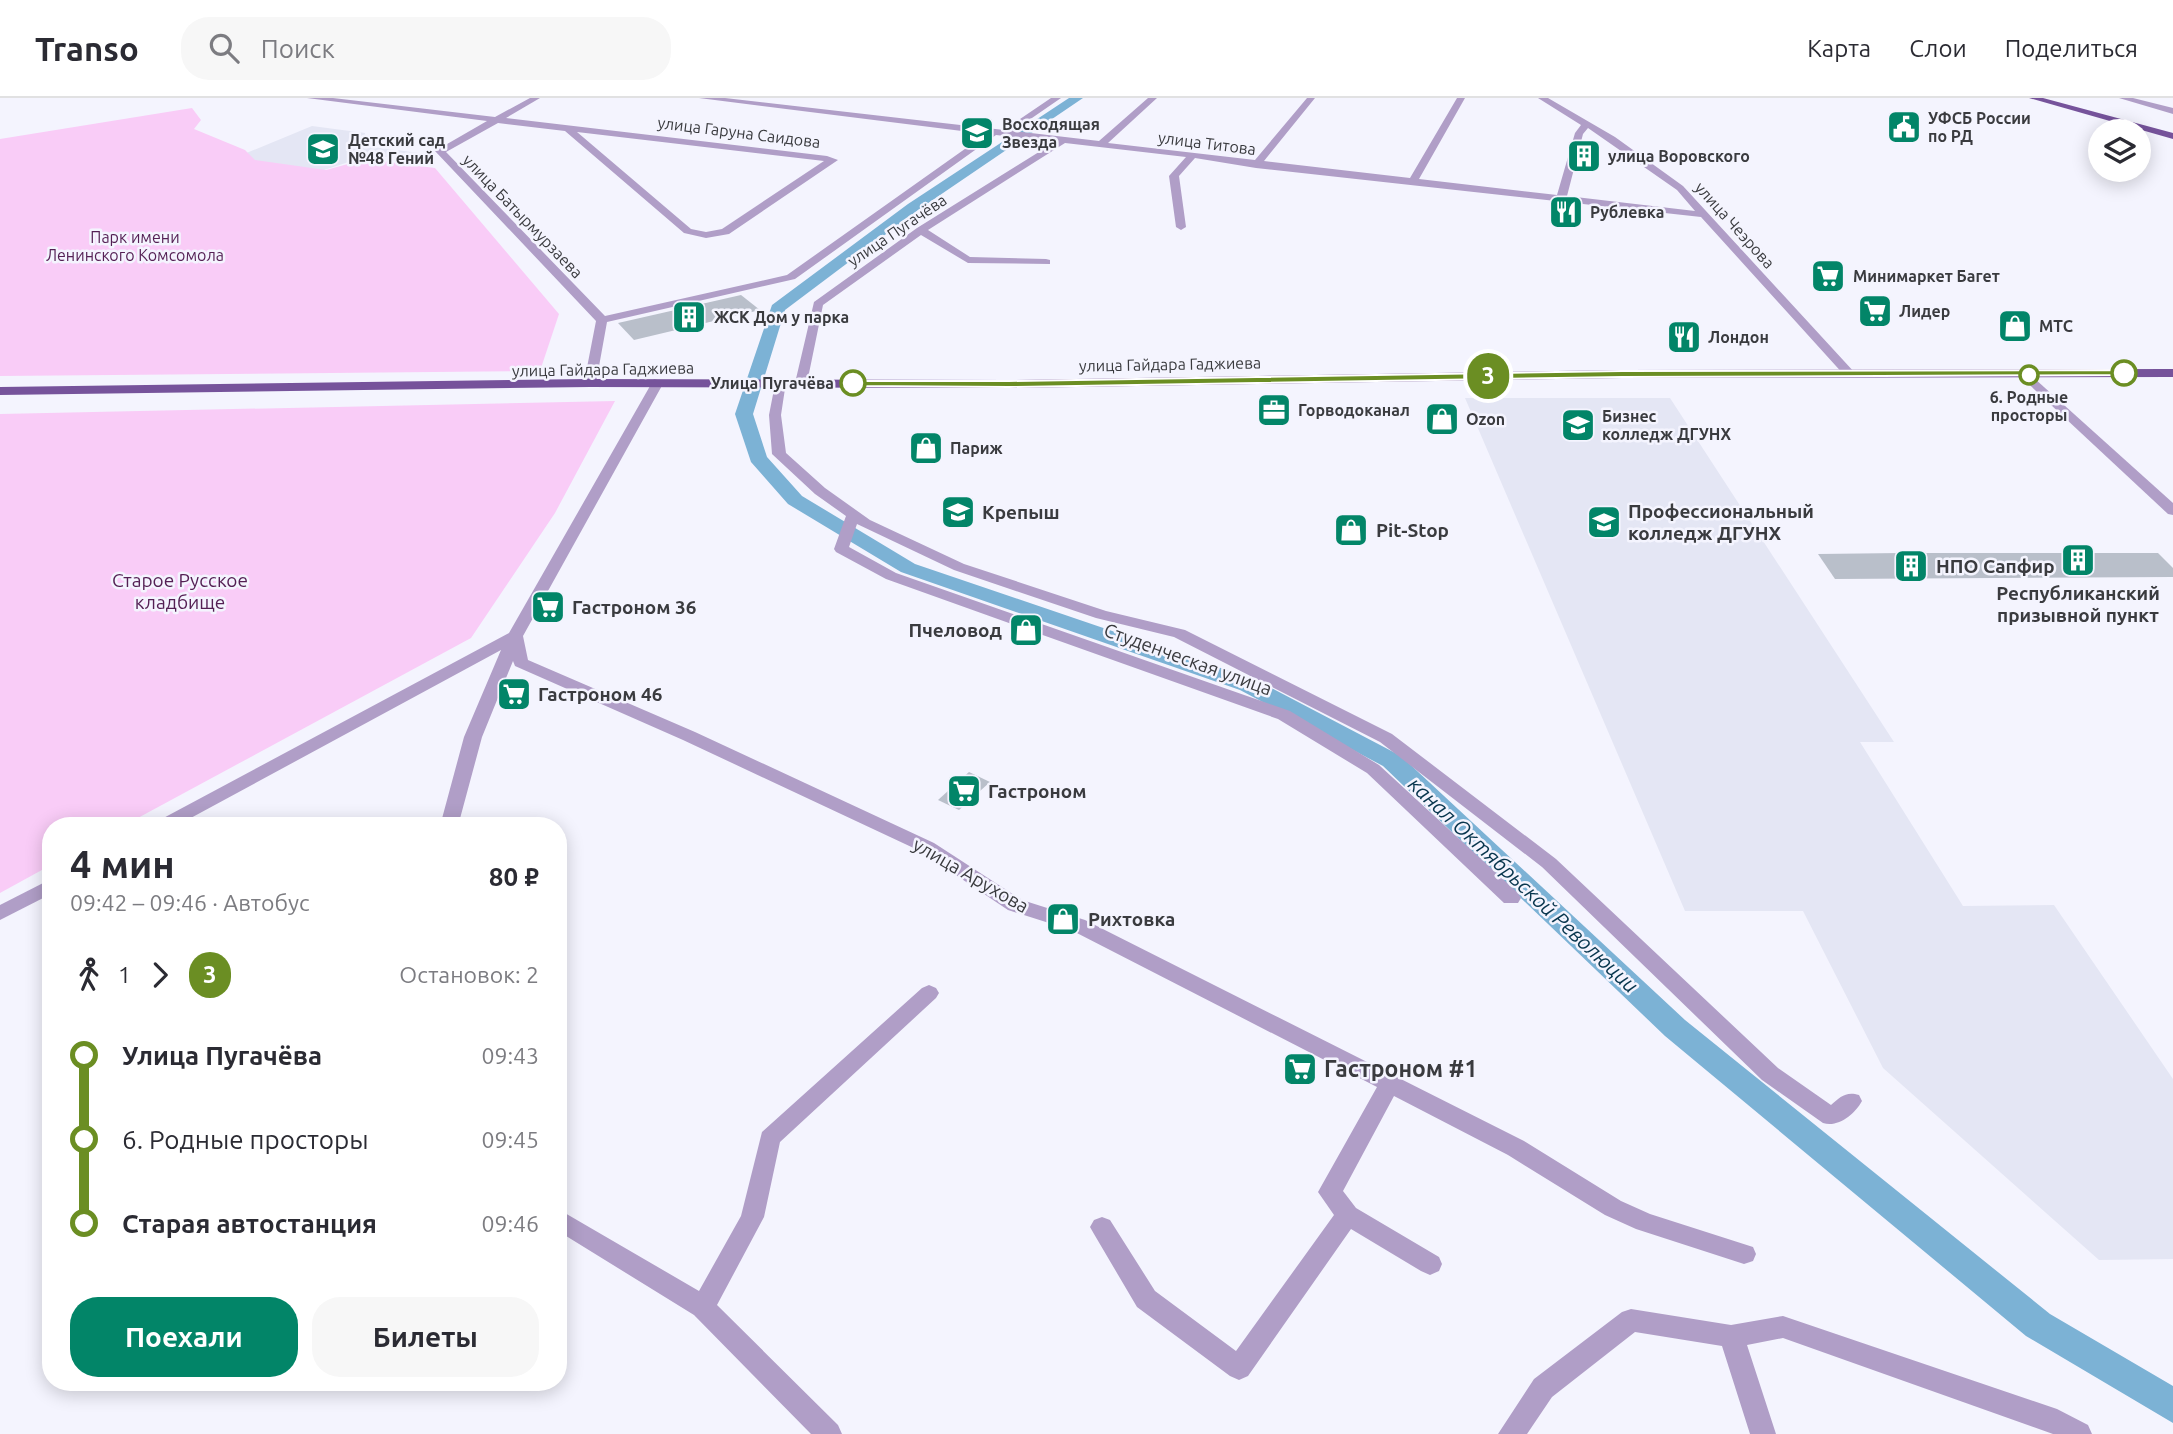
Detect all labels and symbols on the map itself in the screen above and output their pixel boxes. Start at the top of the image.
public building icon: УФСБ России по РД [1885,108,1923,146]
place label: УФСБ России по РД [1928,109,2031,145]
street label: улица Гаруна Саидова [657,113,821,151]
school or university icon: Восходящая Звезда [958,114,996,152]
place label: Восходящая Звезда [1002,115,1100,151]
street label: улица Титова [1157,128,1257,158]
school or university icon: Детский сад №48 Гений [304,130,342,168]
place label: Детский сад №48 Гений [348,131,446,167]
building icon: улица Воровского [1565,137,1603,175]
place label: улица Воровского [1608,147,1750,165]
street label: улица Батырмурзаева [459,151,587,281]
street label: улица Чеэрова [1692,178,1778,272]
street label: улица Пугачёва [844,190,950,270]
restaurant icon: Рублевка [1547,193,1585,231]
place label: Рублевка [1590,203,1664,221]
park label: Парк имени Ленинского Комсомола [46,228,224,264]
supermarket icon: Минимаркет Багет [1809,257,1847,295]
place label: Минимаркет Багет [1853,267,2000,285]
supermarket icon: Лидер [1856,292,1894,330]
building icon: ЖСК Дом у парка [670,298,708,336]
place label: Лидер [1899,302,1950,320]
shop icon: МТС [1996,307,2034,345]
place label: ЖСК Дом у парка [714,308,849,326]
place label: МТС [2039,317,2073,335]
restaurant icon: Лондон [1665,318,1703,356]
place label: Лондон [1708,328,1769,346]
street label: улица Гайдара Гаджиева [1079,353,1261,375]
line badge: 3 [1465,353,1511,399]
street label: улица Гайдара Гаджиева [512,358,694,380]
unlabelled marker [2111,360,2137,386]
marker: 6. Родные просторы [2019,365,2039,385]
marker: Улица Пугачёва [840,370,866,396]
place label: Улица Пугачёва [711,374,834,392]
place label: 6. Родные просторы [1990,388,2068,424]
office icon: Горводоканал [1255,391,1293,429]
shop icon: Ozon [1423,400,1461,438]
place label: Горводоканал [1298,401,1410,419]
school or university icon: Бизнес колледж ДГУНХ [1559,406,1597,444]
place label: Бизнес колледж ДГУНХ [1602,407,1731,443]
place label: Ozon [1466,410,1505,428]
shop icon: Париж [907,429,945,467]
place label: Париж [950,439,1003,457]
school or university icon: Крепыш [939,493,977,531]
place label: Профессиональный колледж ДГУНХ [1628,500,1814,544]
place label: Крепыш [982,501,1060,523]
school or university icon: Профессиональный колледж ДГУНХ [1585,503,1623,541]
shop icon: Pit-Stop [1332,511,1370,549]
place label: Pit-Stop [1376,519,1449,541]
building icon: Республиканский призывной пункт [2059,541,2097,579]
building icon: НПО Сапфир [1892,547,1930,585]
place label: НПО Сапфир [1936,555,2055,577]
park label: Старое Русское кладбище [112,569,248,613]
place label: Республиканский призывной пункт [1996,582,2160,626]
supermarket icon: Гастроном 36 [529,588,567,626]
place label: Гастроном 36 [572,596,696,618]
shop icon: Пчеловод [1007,611,1045,649]
street label: Студенческая улица [1101,618,1275,700]
place label: Пчеловод [909,619,1003,641]
supermarket icon: Гастроном 46 [495,675,533,713]
place label: Гастроном 46 [538,683,662,705]
water label: канал Октябрьской Революции [1404,771,1643,997]
supermarket icon: Гастроном [945,772,983,810]
place label: Гастроном [988,780,1086,802]
street label: улица Арухова [909,833,1033,917]
shop icon: Рихтовка [1044,900,1082,938]
place label: Рихтовка [1088,908,1175,930]
supermarket icon: Гастроном #1 [1281,1050,1319,1088]
place label: Гастроном #1 [1324,1056,1477,1081]

